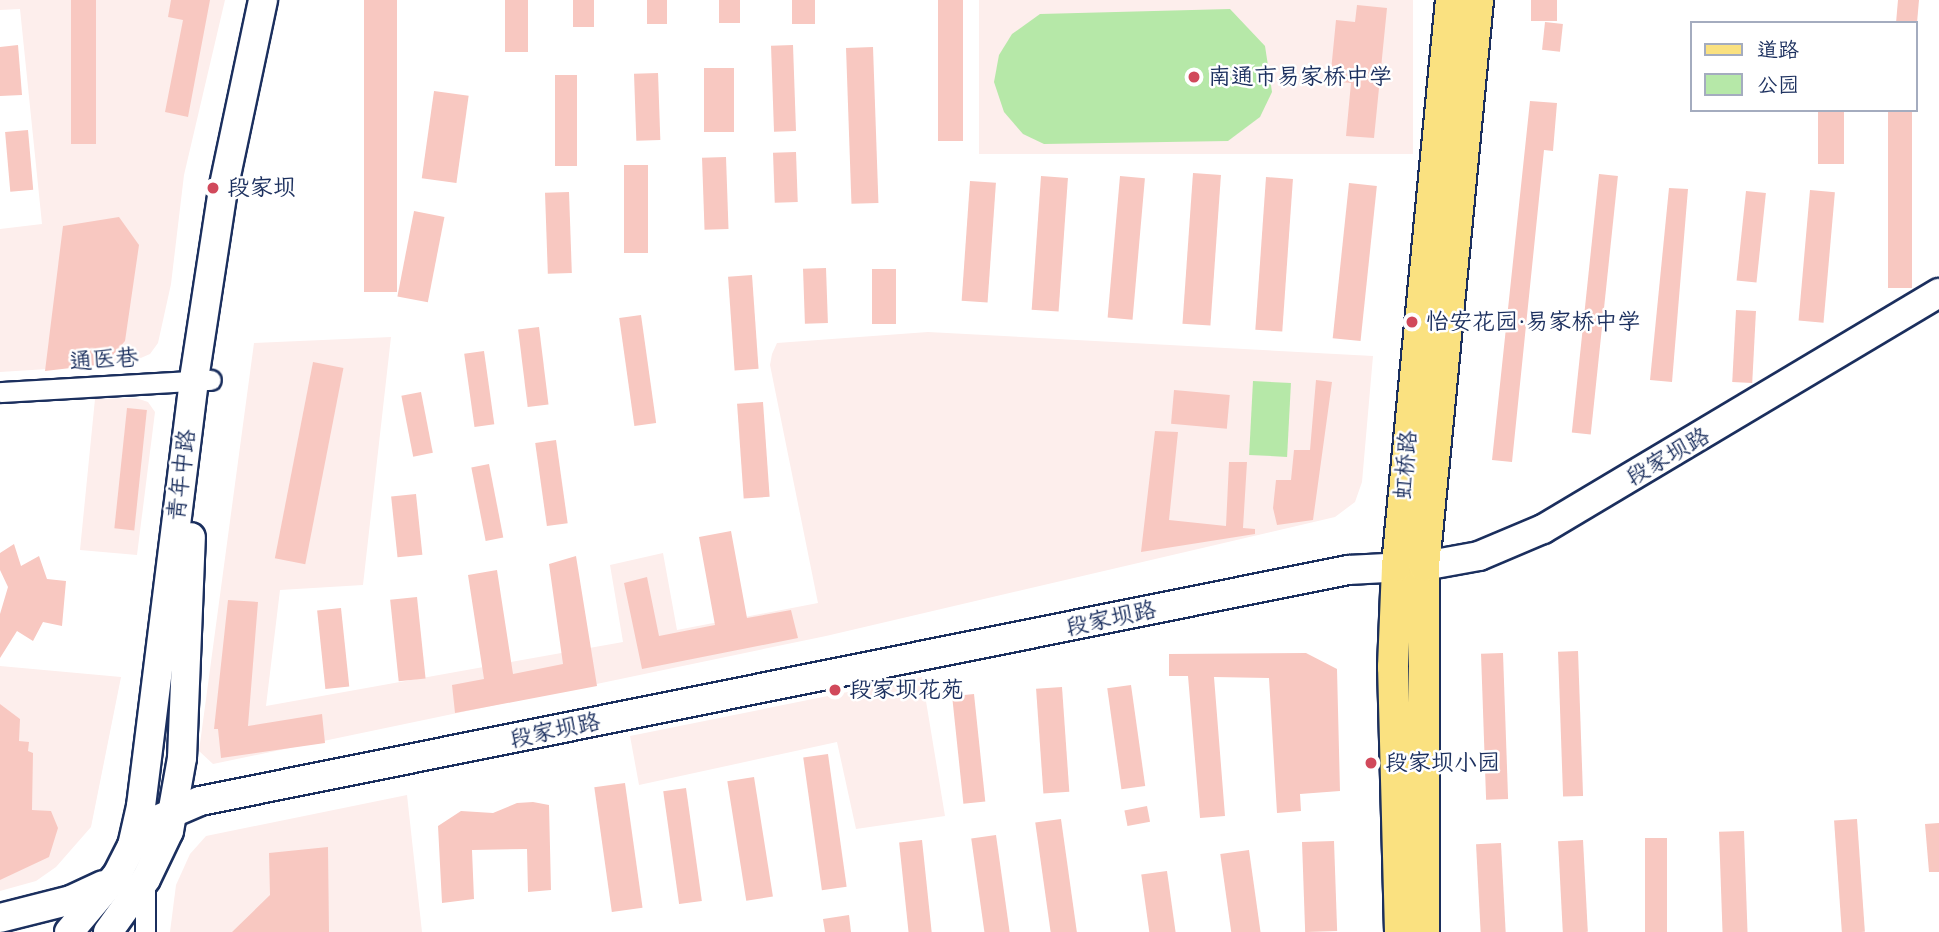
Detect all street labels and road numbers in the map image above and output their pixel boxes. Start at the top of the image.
street label: 通医巷 [69,344,139,376]
street label: 段家坝路 [1621,422,1715,492]
street label: 青年中路 [163,428,201,522]
street label: 虹桥路 [1389,429,1423,501]
street label: 段家坝路 [1063,596,1159,642]
street label: 段家坝路 [507,708,603,754]

